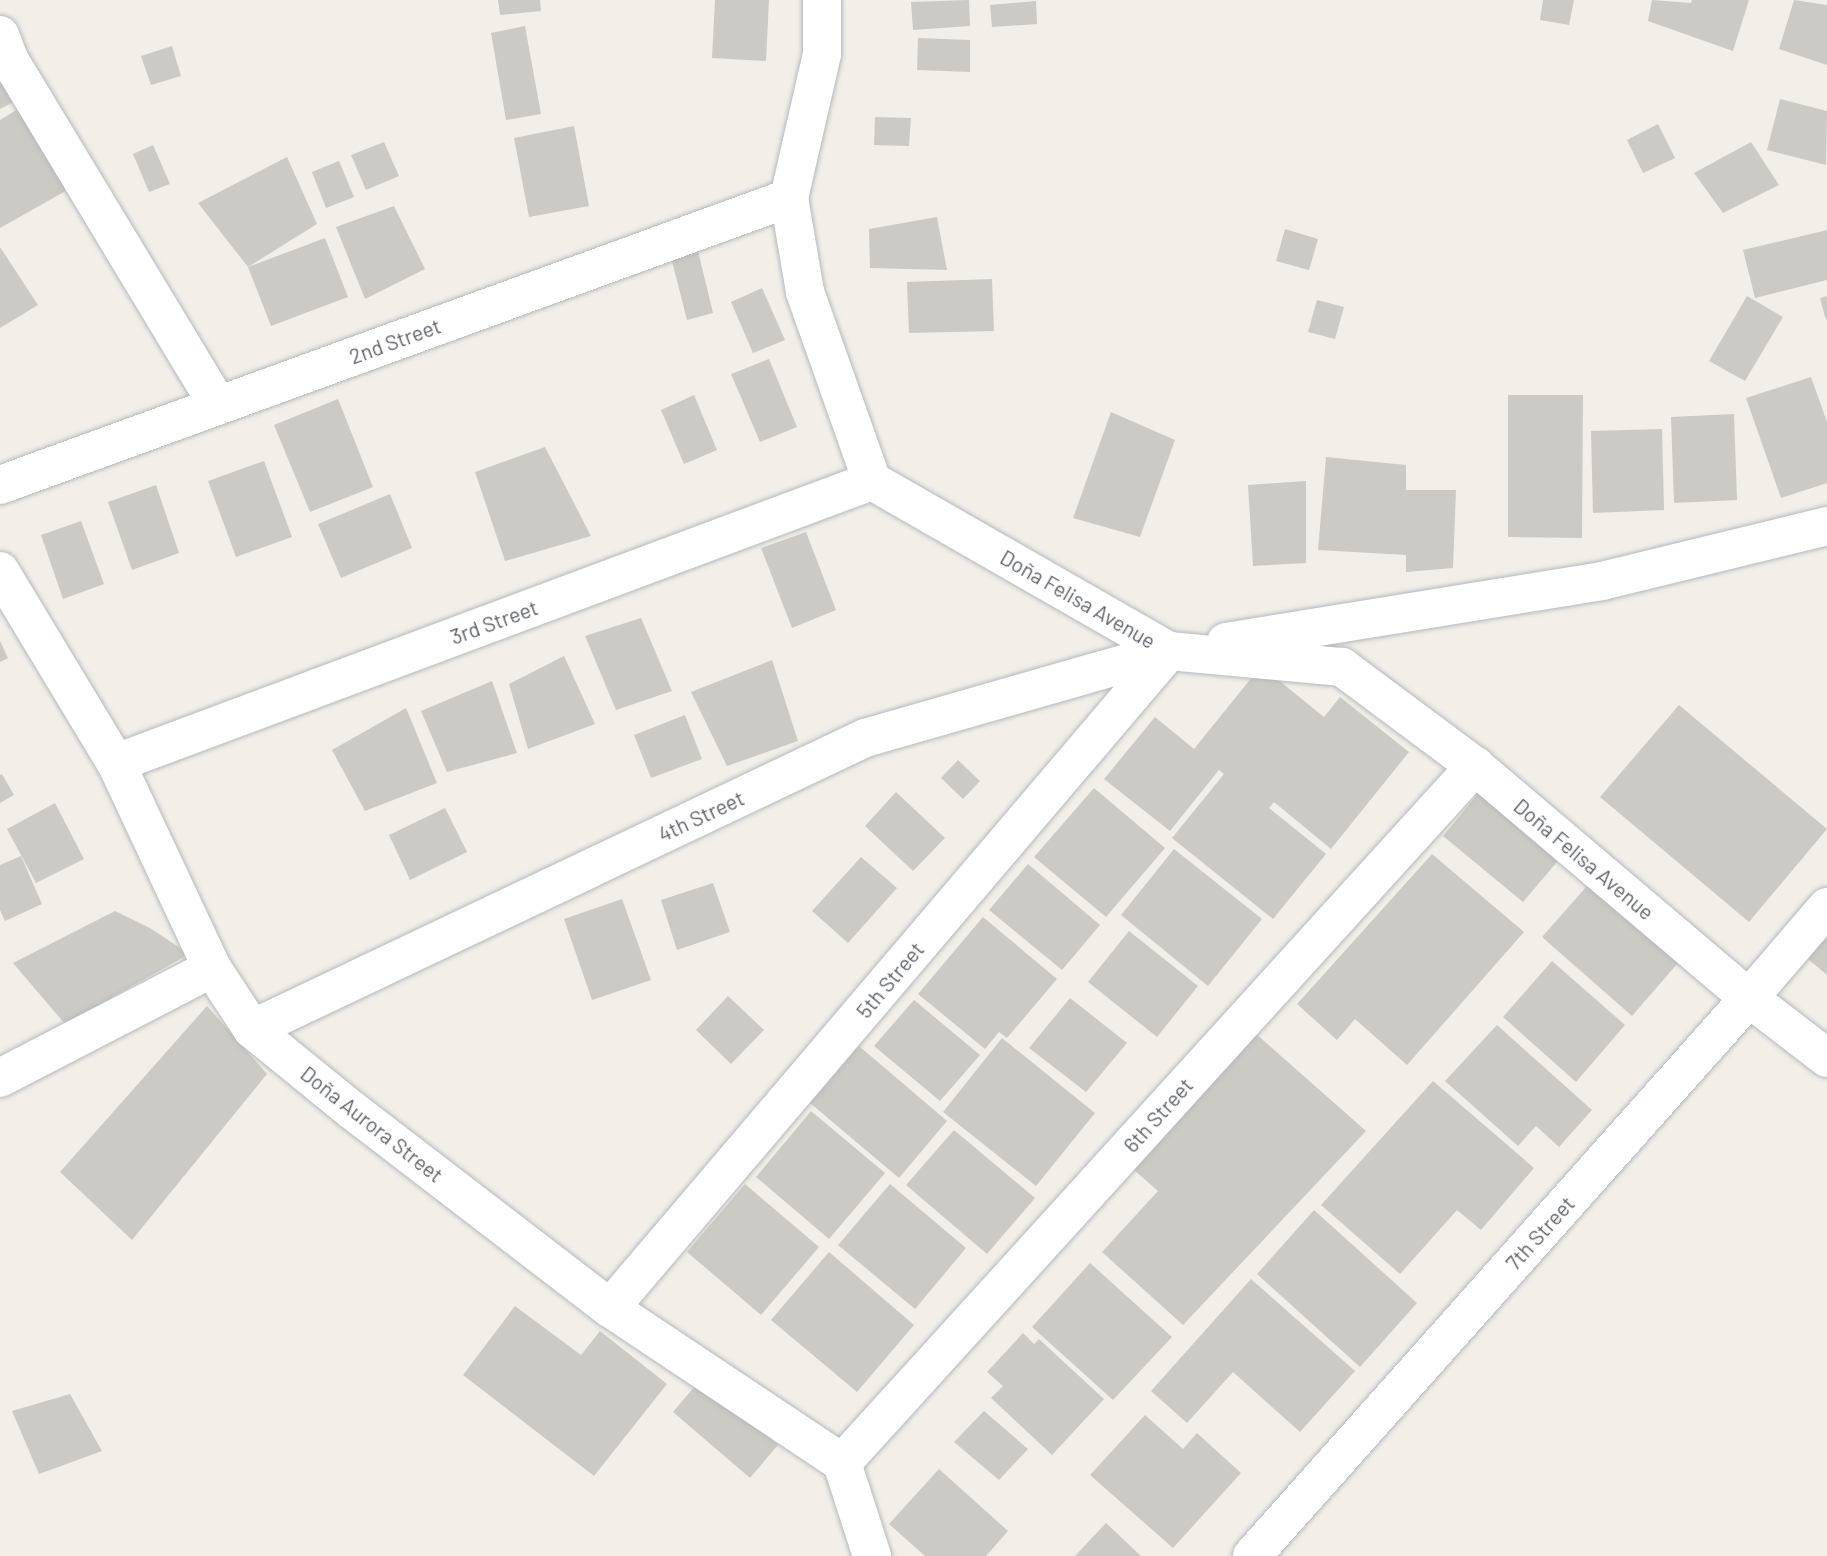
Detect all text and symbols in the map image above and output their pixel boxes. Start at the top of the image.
street label: 2nd Street [346,313,444,369]
street label: Doña Felisa Avenue [996,544,1160,654]
street label: 3rd Street [447,595,541,649]
street label: 4th Street [654,785,748,847]
street label: Doña Felisa Avenue [1509,793,1659,925]
street label: 5th Street [851,937,929,1023]
street label: Doña Aurora Street [296,1061,448,1187]
street label: 6th Street [1118,1073,1198,1157]
street label: 7th Street [1500,1191,1580,1275]

